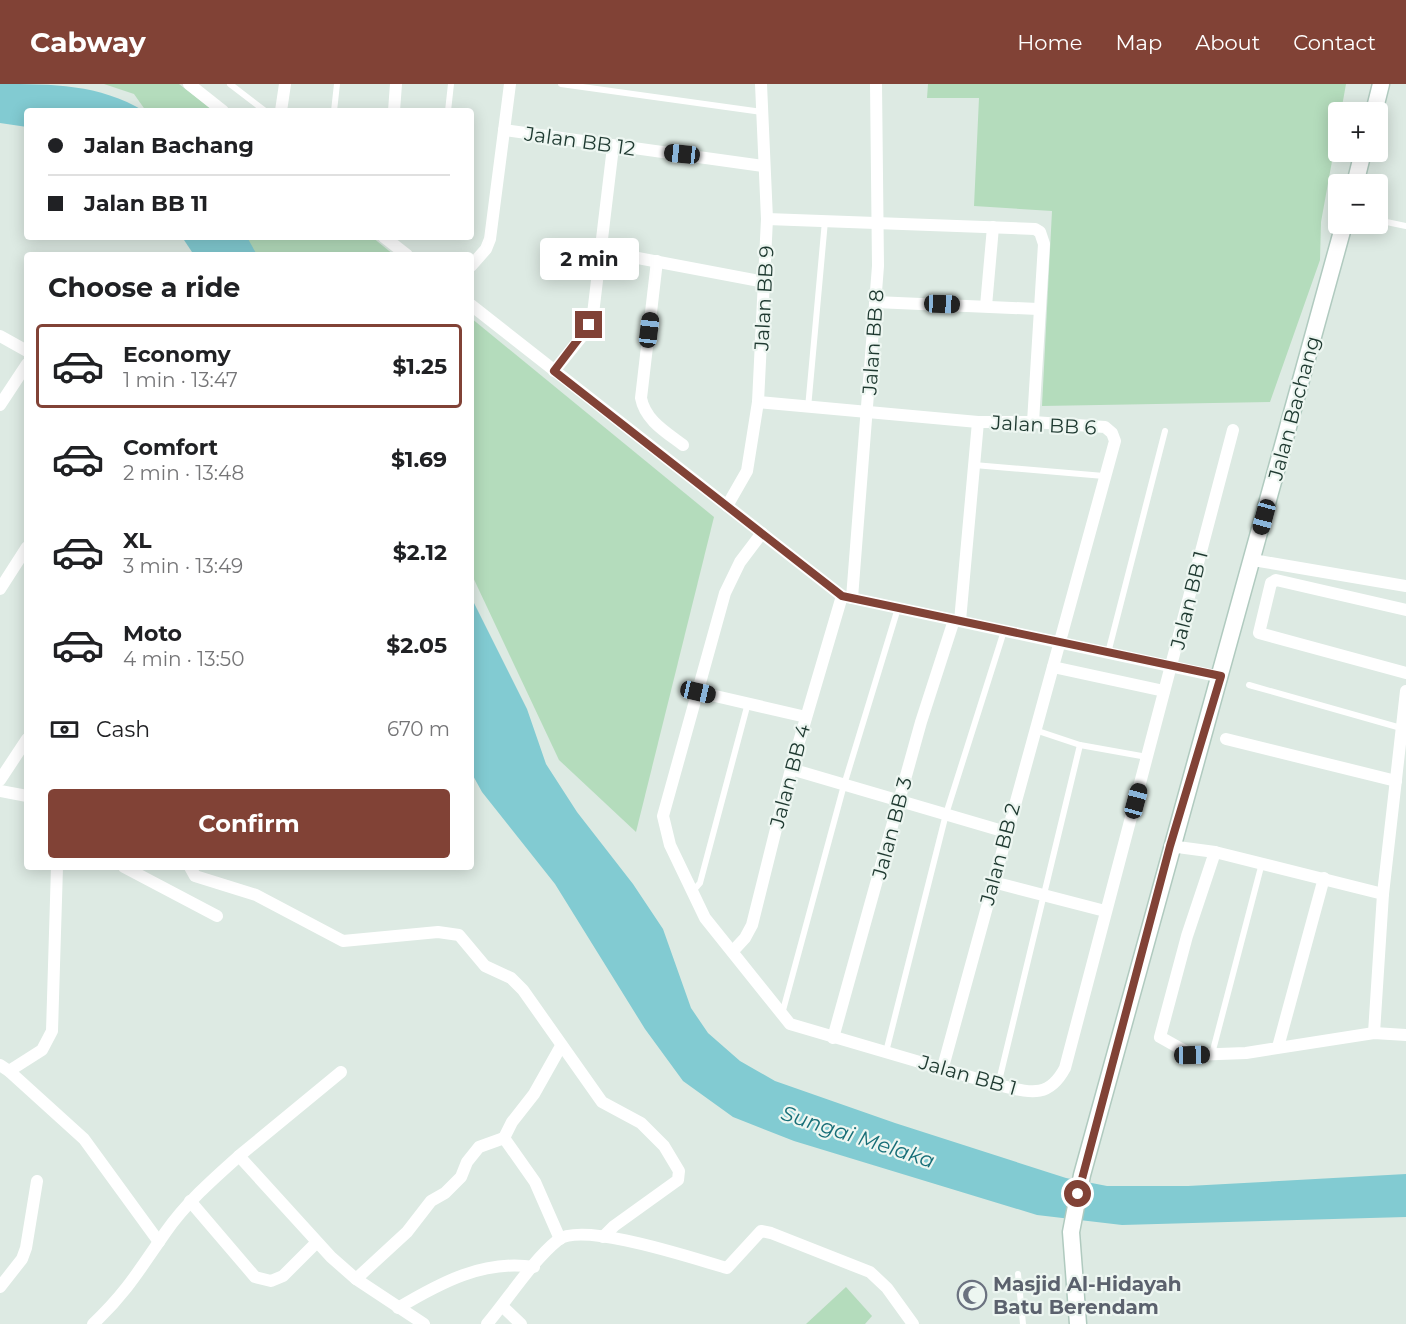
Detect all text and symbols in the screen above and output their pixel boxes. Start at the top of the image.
text: Cabway [30,25,146,59]
text: Home [1017,30,1082,55]
text: Map [1115,30,1162,55]
text: About [1195,30,1260,55]
text: Contact [1293,30,1376,55]
map controls [1328,102,1388,234]
button: + [1328,102,1388,162]
street label: Jalan BB 12 [522,121,637,161]
text: Jalan Bachang [84,132,254,159]
car [663,143,701,165]
button: − [1328,174,1388,234]
text: Jalan BB 11 [84,190,208,217]
callout: 2 min [540,238,638,280]
street label: Jalan BB 9 [749,245,779,352]
text: 2 min [560,247,619,271]
text: Choose a ride [48,271,240,304]
street label: Jalan BB 8 [857,288,889,397]
car [924,294,960,314]
route end [575,311,602,338]
car [638,311,660,349]
street label: Jalan Bachang [1263,333,1325,484]
icon: car [51,339,105,393]
text: Economy [123,341,231,368]
text: $1.25 [393,353,447,380]
text: 1 min · 13:47 [123,368,238,392]
street label: Jalan BB 6 [990,410,1097,440]
icon: car [51,432,105,486]
text: Comfort [123,434,218,461]
text: $1.69 [391,446,447,473]
text: 2 min · 13:48 [123,461,244,485]
car [1251,497,1277,537]
icon: car [51,525,105,579]
text: XL [123,527,152,554]
text: $2.12 [393,539,447,566]
street label: Jalan BB 1 [1165,548,1213,653]
text: 3 min · 13:49 [123,554,243,578]
icon: car [51,618,105,672]
text: Moto [123,620,182,647]
text: $2.05 [386,632,447,659]
text: 4 min · 13:50 [123,647,244,671]
car [678,679,718,705]
icon: cash [48,713,81,746]
text: Cash [96,716,150,743]
text: 670 m [387,717,450,741]
street label: Jalan BB 4 [764,722,815,831]
street label: Jalan BB 3 [867,774,917,883]
car [1123,781,1149,821]
button: Confirm [48,789,450,858]
street label: Jalan BB 2 [975,800,1025,909]
car [1174,1046,1210,1064]
street label: Jalan BB 1 [915,1049,1020,1100]
water label: Sungai Melaka [778,1100,938,1173]
route start [1064,1180,1091,1207]
place label: Masjid Al-Hidayah Batu Berendam [993,1272,1182,1319]
mosque icon: Masjid Al-Hidayah Batu Berendam [956,1279,988,1311]

